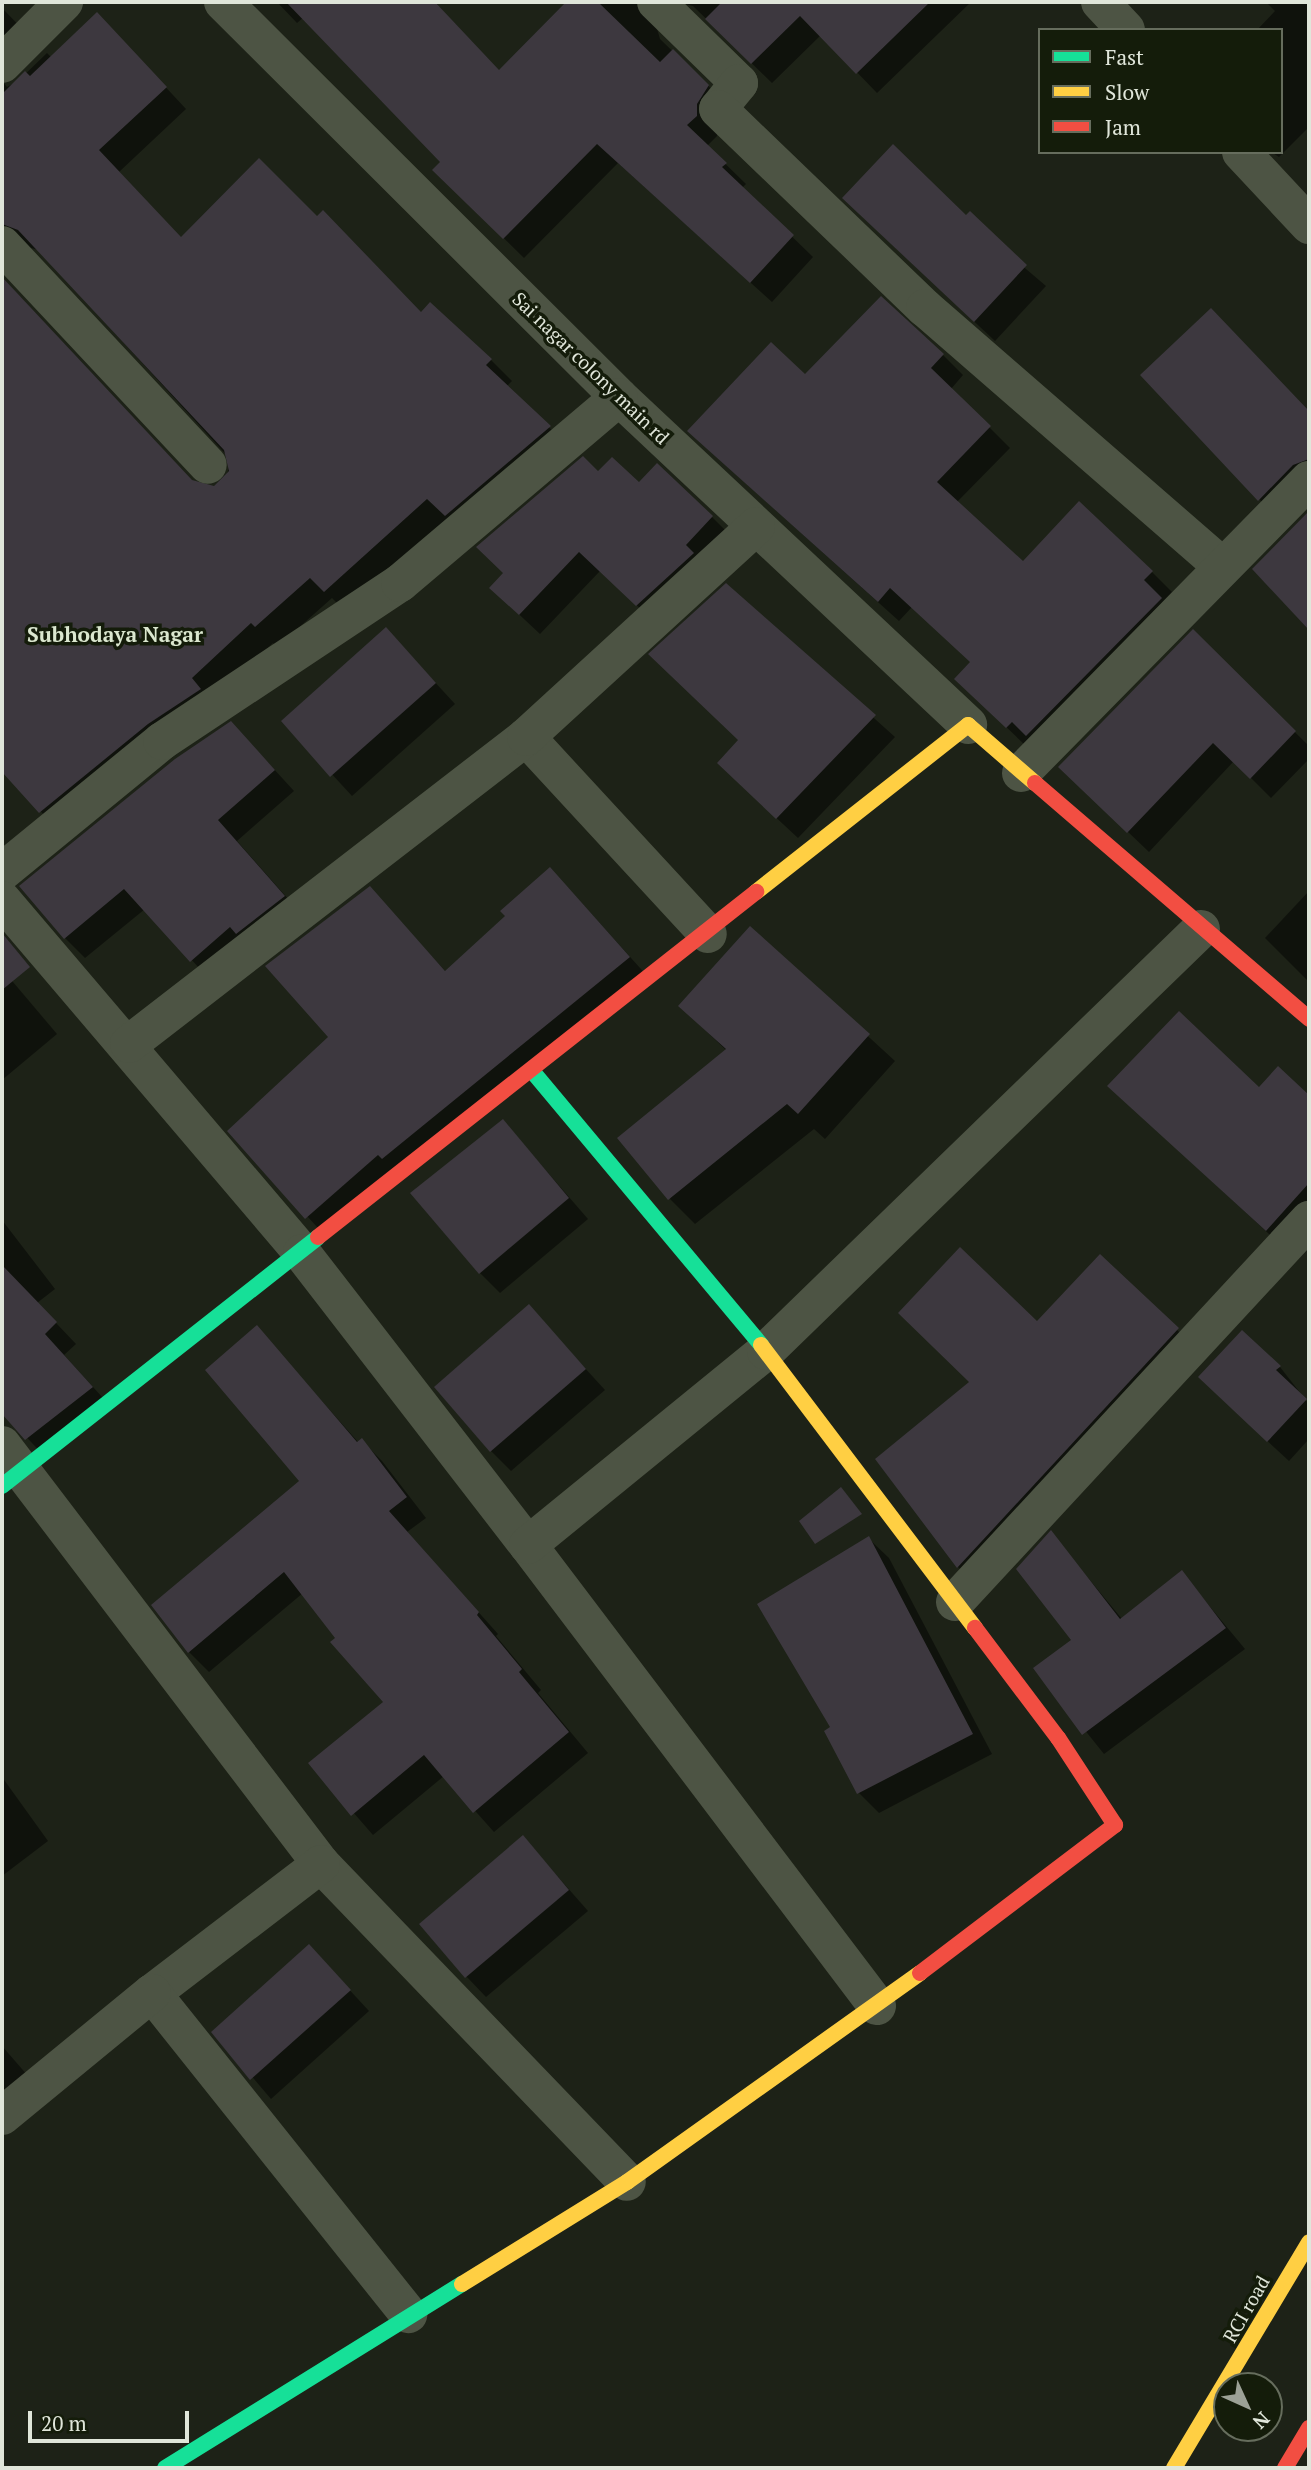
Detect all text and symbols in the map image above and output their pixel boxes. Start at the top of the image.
legend [1038,28,1283,154]
text: Fast [1105,43,1144,71]
text: Slow [1105,78,1149,106]
text: Jam [1105,113,1141,141]
street label: Sai nagar colony main rd [508,287,674,449]
district label: Subhodaya Nagar [27,621,203,647]
street label: RCI road [1218,2272,1274,2346]
north arrow [1213,2372,1283,2442]
scale bar [32,2396,192,2440]
text: N [1248,2407,1276,2435]
text: 20 m [41,2409,87,2437]

